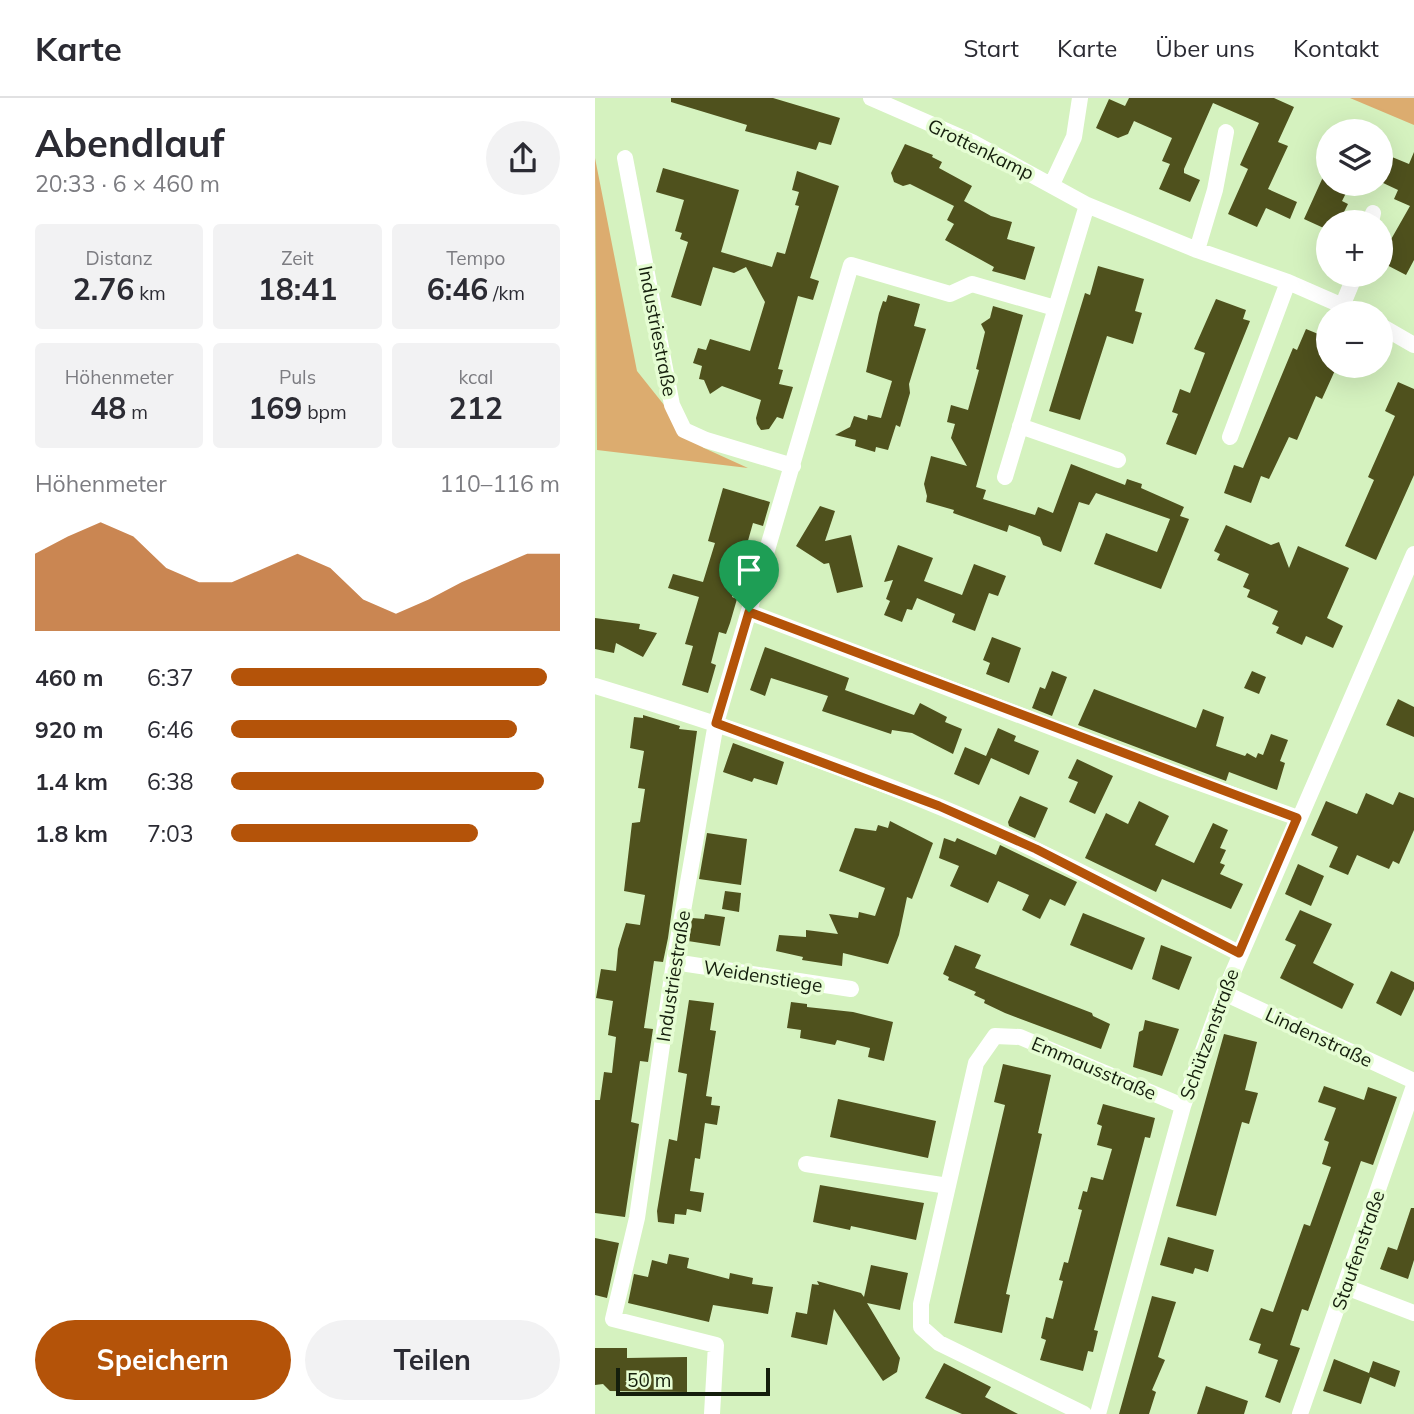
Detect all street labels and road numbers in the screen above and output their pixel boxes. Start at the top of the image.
street label: Grottenkamp [924,113,1038,185]
street label: Industriestraße [634,264,682,398]
street label: Industriestraße [651,909,695,1043]
street label: Weidenstiege [702,955,824,997]
street label: Schützenstraße [1174,965,1244,1103]
street label: Lindenstraße [1262,1002,1376,1072]
street label: Emmausstraße [1028,1031,1160,1105]
street label: Staufenstraße [1326,1187,1390,1313]

